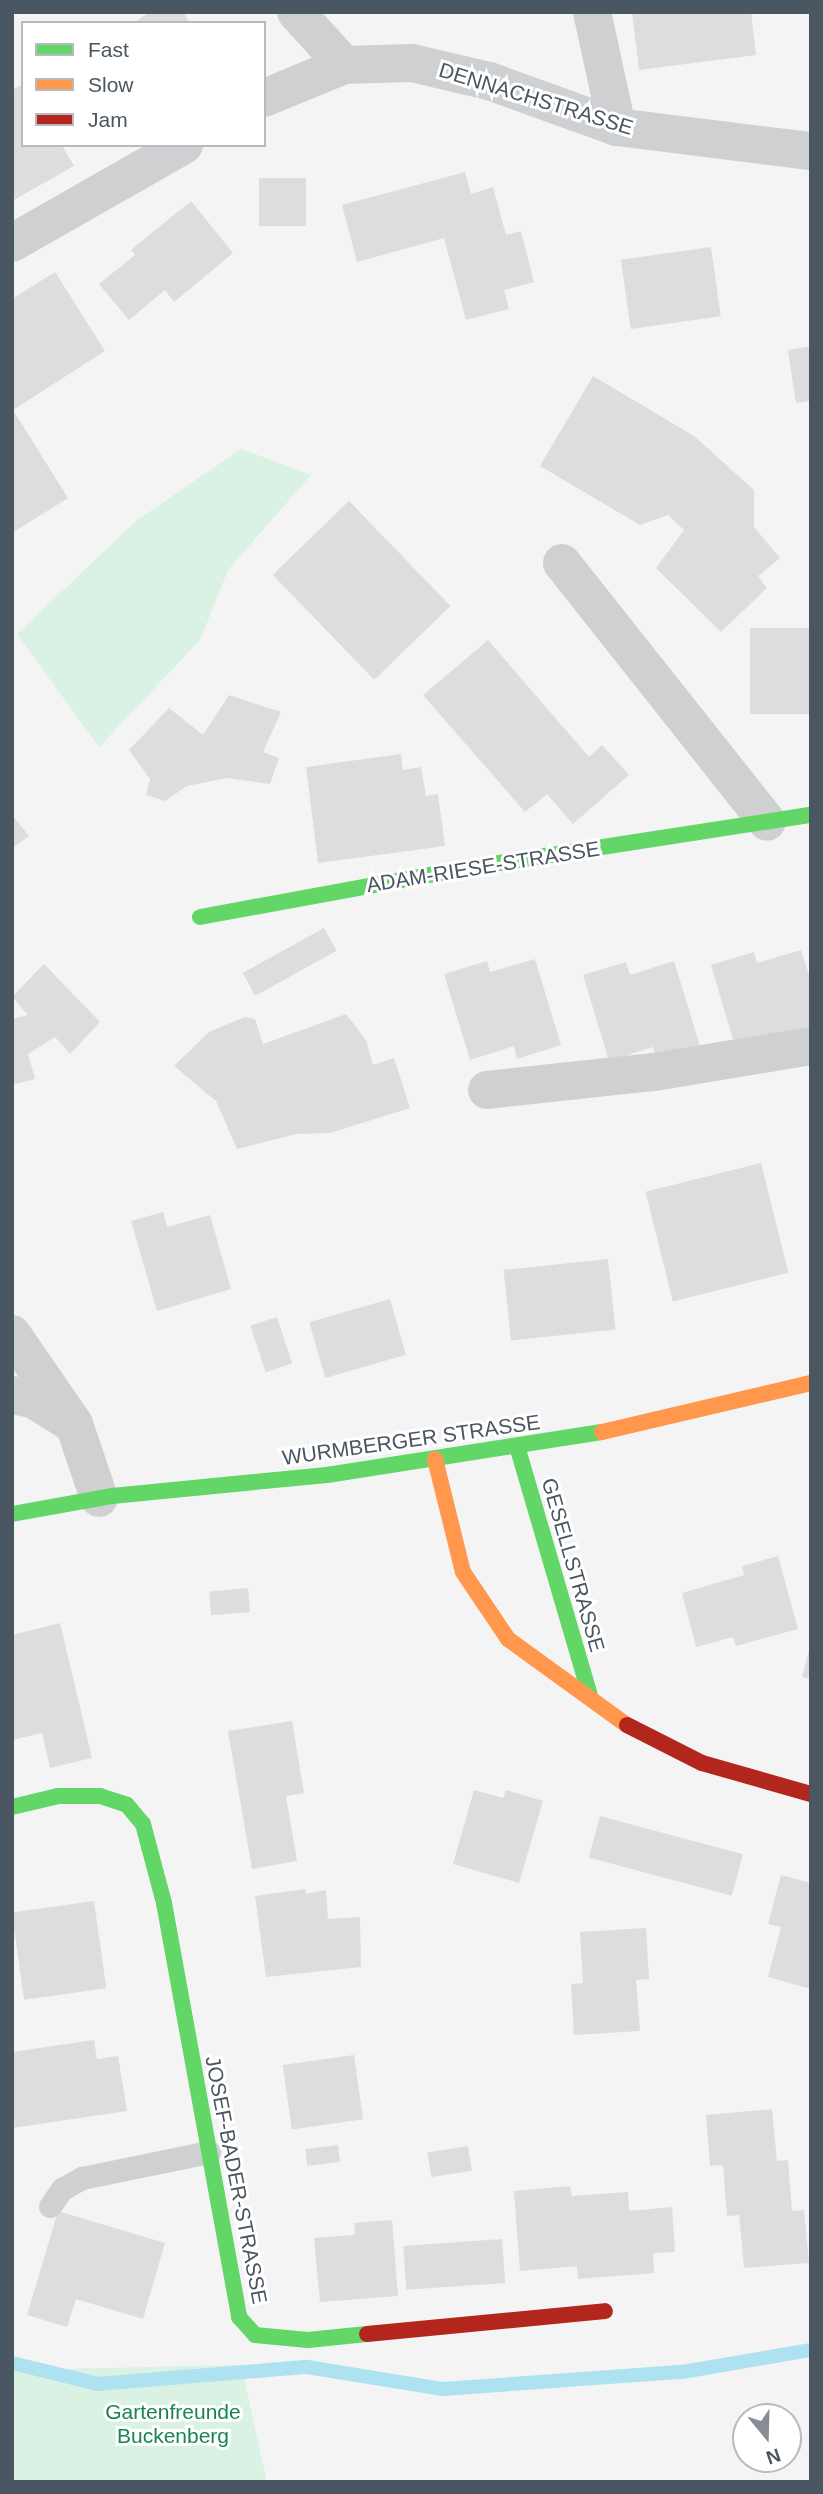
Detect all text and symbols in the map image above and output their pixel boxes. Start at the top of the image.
legend [21,21,266,147]
text: Fast [88,38,129,61]
street label: DENNACHSTRASSE [436,57,636,141]
text: Slow [88,73,134,96]
text: Jam [88,108,128,131]
street label: ADAM-RIESE-STRASSE [365,836,601,898]
street label: WURMBERGER STRASSE [280,1409,542,1471]
street label: GESELLSTRASSE [536,1475,610,1655]
street label: JOSEF-BADER-STRASSE [200,2054,272,2306]
park label: Gartenfreunde Buckenberg [105,2399,241,2449]
north arrow [732,2403,802,2473]
text: N [763,2444,783,2469]

